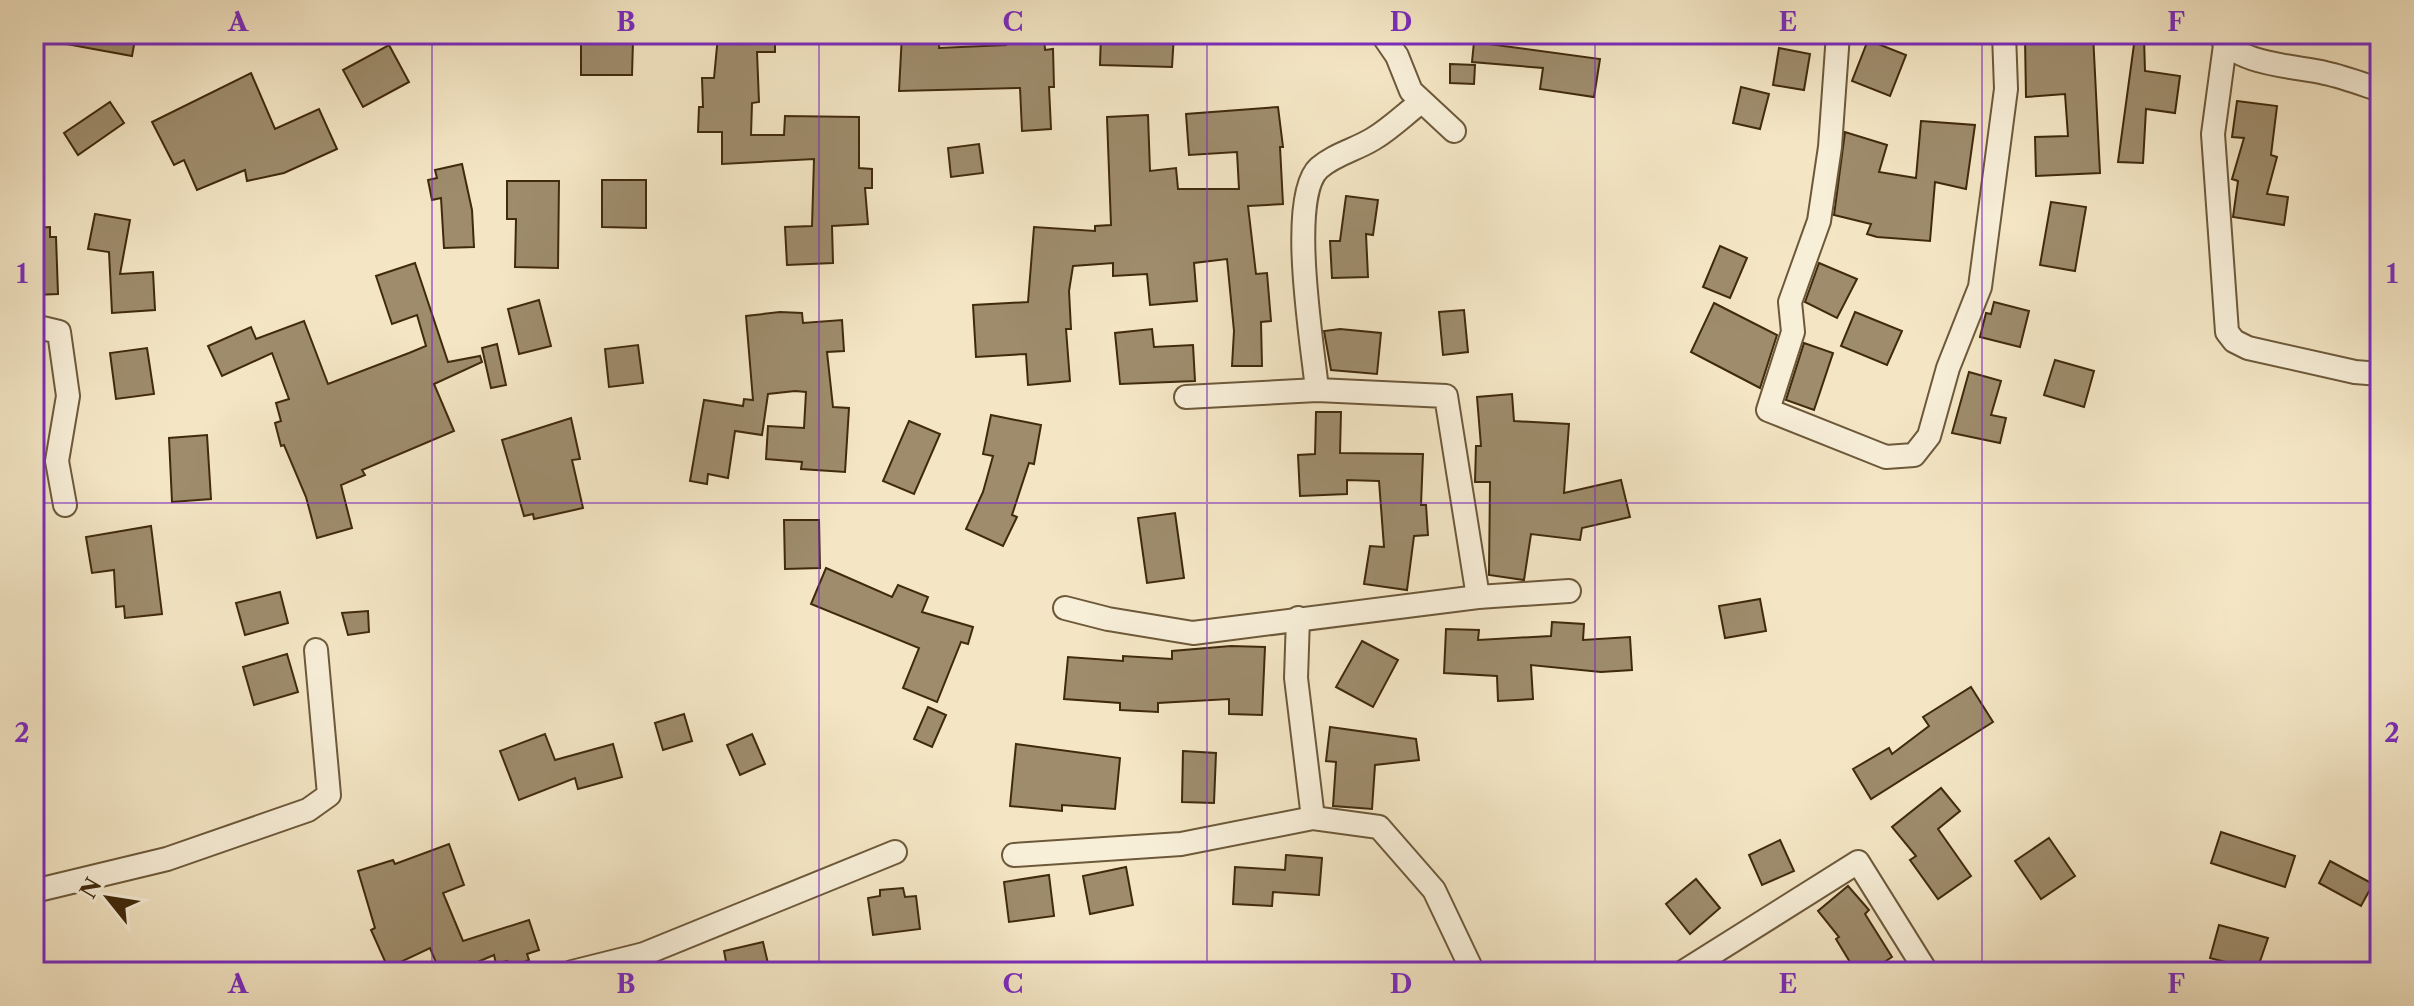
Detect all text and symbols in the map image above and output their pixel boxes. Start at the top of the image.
text: A [227,6,249,38]
text: B [616,6,636,38]
text: C [1003,6,1023,38]
text: D [1390,6,1412,38]
text: E [1779,6,1797,38]
text: F [2167,6,2185,38]
text: 1 [16,258,28,290]
text: 1 [2386,258,2398,290]
text: 2 [14,717,30,749]
text: 2 [2384,717,2400,749]
north arrow [68,858,148,938]
text: N [75,873,108,903]
text: A [227,968,249,1000]
text: B [616,968,636,1000]
text: C [1003,968,1023,1000]
text: D [1390,968,1412,1000]
text: E [1779,968,1797,1000]
text: F [2167,968,2185,1000]

